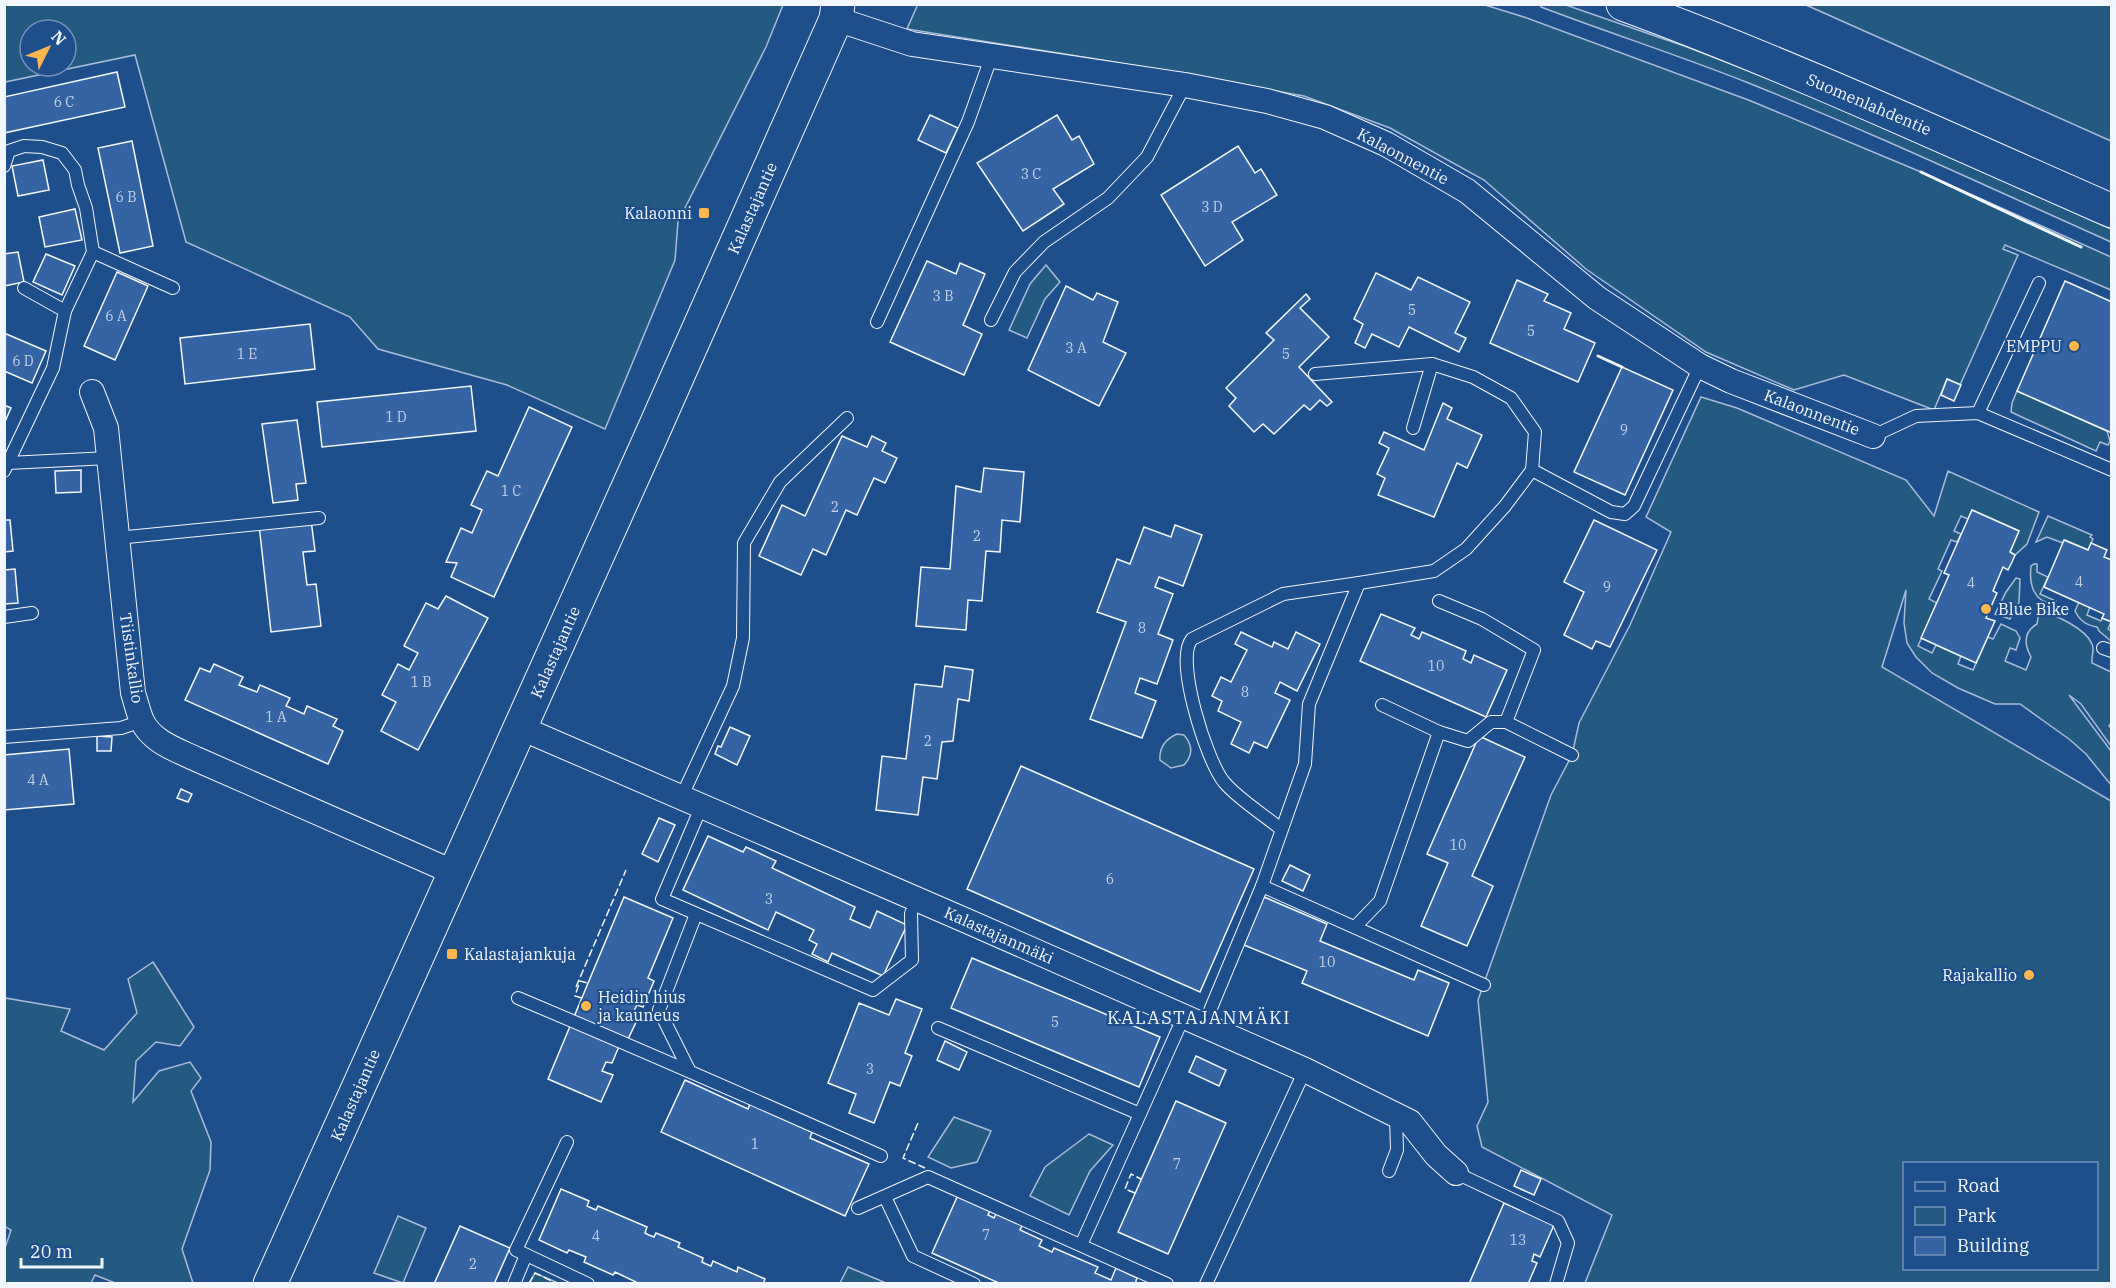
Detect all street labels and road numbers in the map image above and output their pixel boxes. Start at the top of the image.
street label: Suomenlahdentie [1804,69,1934,139]
street label: Kalaonnentie [1354,123,1452,189]
street label: Kalastajantie [723,159,781,257]
street label: Kalaonnentie [1761,385,1863,439]
street label: Kalastajantie [526,603,584,701]
street label: Tiistinkallio [116,612,148,704]
street label: Kalastajanmäki [941,902,1057,968]
street label: Kalastajantie [326,1046,384,1144]

